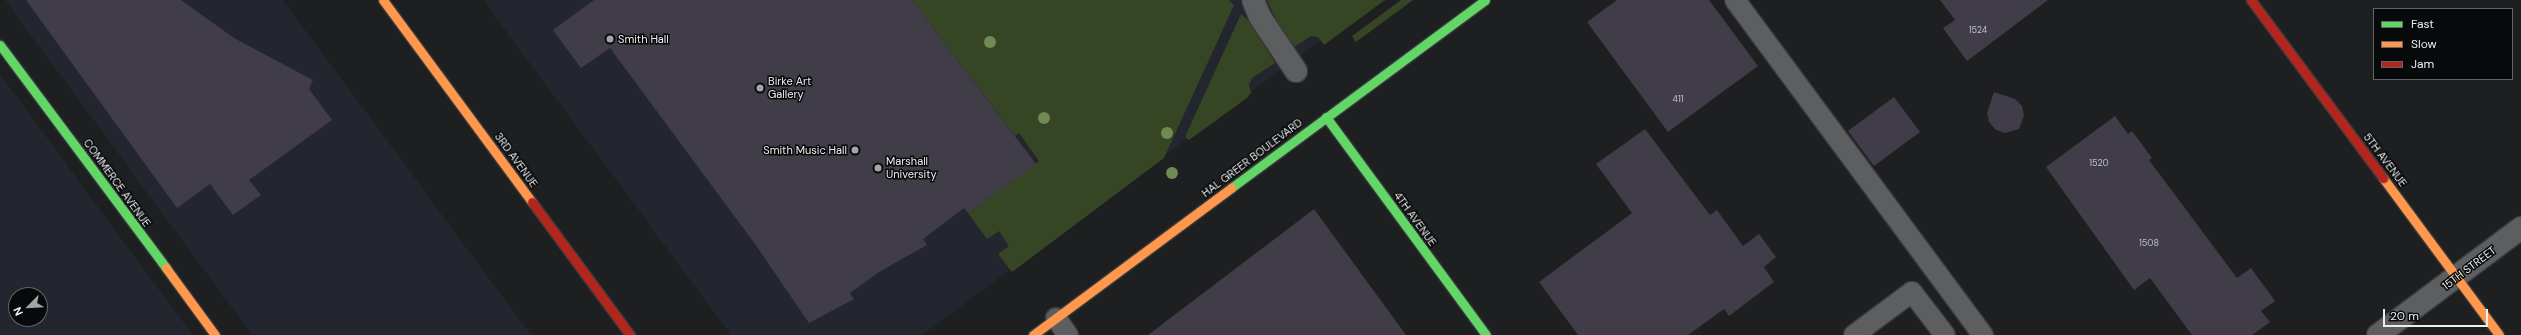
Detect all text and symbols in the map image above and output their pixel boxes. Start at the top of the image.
legend [2373,8,2513,80]
text: Fast [2411,16,2434,32]
house number: 1524 [1969,25,1987,35]
place label: Smith Hall [618,32,669,46]
marker: Smith Hall [605,34,615,44]
text: Slow [2411,36,2437,52]
text: Jam [2411,56,2434,72]
place label: Birke Art Gallery [768,75,811,101]
marker: Birke Art Gallery [755,83,765,93]
house number: 411 [1672,94,1684,104]
street label: HAL GREER BOULEVARD [1199,116,1305,200]
street label: 3RD AVENUE [492,130,540,190]
street label: 5TH AVENUE [2360,130,2410,190]
street label: COMMERCE AVENUE [81,136,153,230]
place label: Smith Music Hall [763,143,847,157]
marker: Smith Music Hall [850,145,860,155]
place label: Marshall University [886,155,937,181]
house number: 1520 [2089,158,2109,168]
marker: Marshall University [873,163,883,173]
street label: 4TH AVENUE [1391,189,1439,249]
house number: 1508 [2139,238,2159,248]
street label: 15TH STREET [2439,243,2499,293]
north arrow [8,287,48,327]
scale bar [2385,301,2490,327]
text: N [10,305,26,318]
text: 20 m [2390,308,2419,324]

